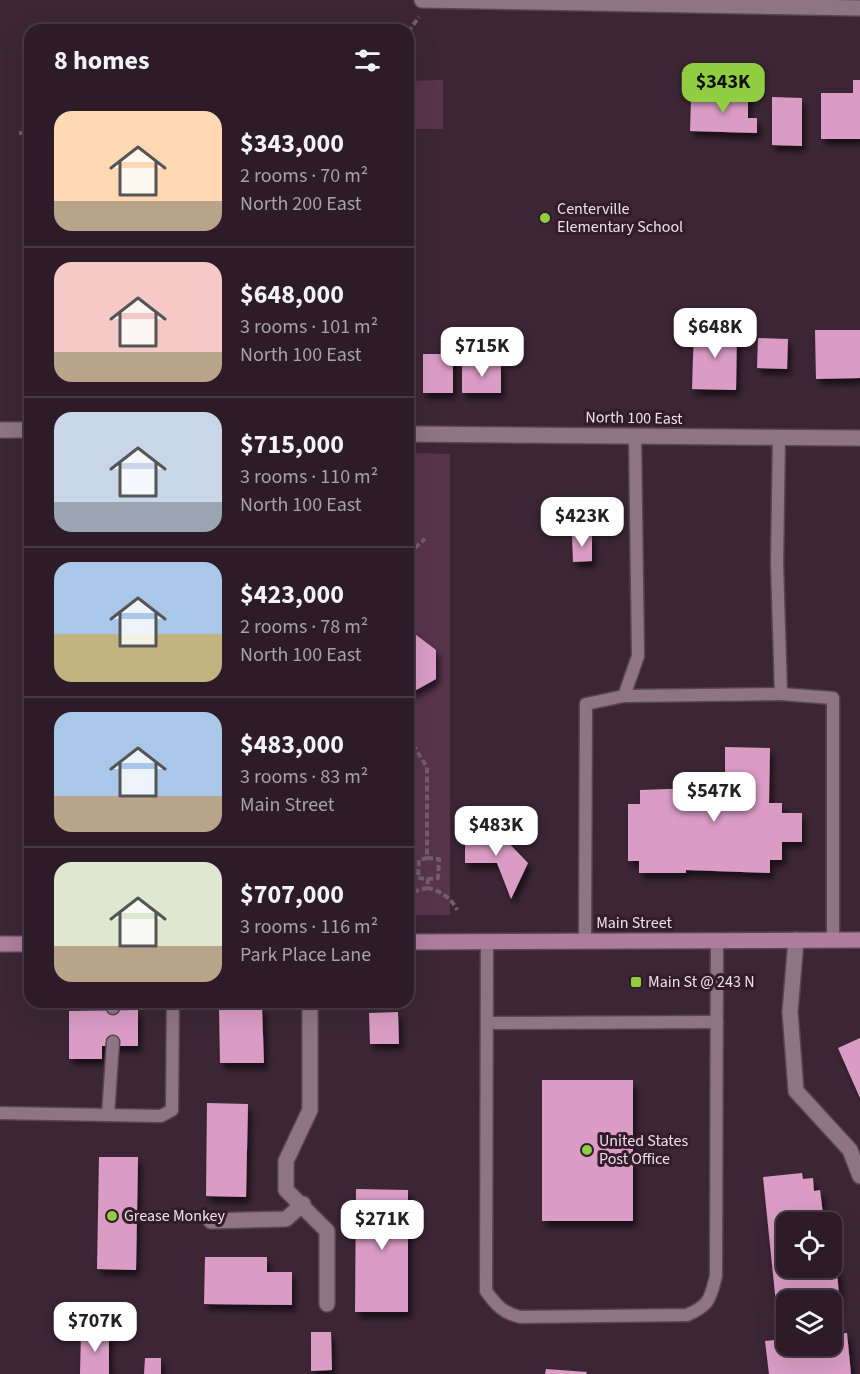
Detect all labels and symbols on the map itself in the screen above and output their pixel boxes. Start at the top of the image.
pin: $343K [681,63,765,114]
place label: Centerville Elementary School [557,198,683,238]
marker: Centerville Elementary School [538,211,552,225]
pin: $648K [673,308,757,359]
pin: $715K [440,327,524,378]
street label: North 100 East [585,406,683,430]
pin: $423K [540,497,624,548]
pin: $547K [672,772,756,823]
pin: $483K [454,806,538,857]
street label: Main Street [596,912,672,934]
place label: Main St @ 243 N [648,971,755,993]
marker: Main St @ 243 N [629,975,643,989]
place label: United States Post Office [599,1130,688,1170]
marker: United States Post Office [580,1143,594,1157]
pin: $271K [340,1200,424,1251]
place label: Grease Monkey [124,1205,226,1227]
marker: Grease Monkey [105,1209,119,1223]
pin: $707K [53,1302,137,1353]

